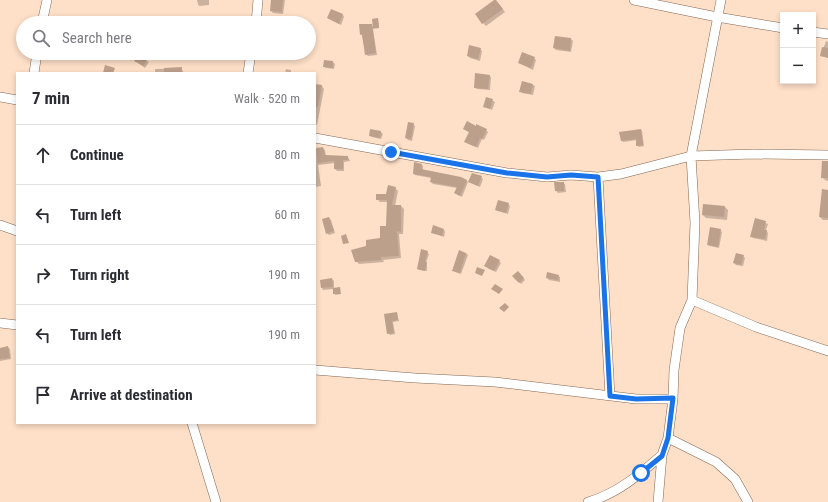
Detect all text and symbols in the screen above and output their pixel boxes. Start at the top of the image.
map controls [780,12,816,84]
button: + [780,12,816,48]
search box [16,16,316,60]
icon: search [30,27,52,49]
text: Search here [62,29,132,47]
button: − [780,48,816,84]
text: 7 min [32,88,70,108]
text: Walk · 520 m [234,91,300,106]
route end [382,143,400,161]
icon: ahead [32,144,54,166]
text: Continue [70,146,124,164]
text: 80 m [274,147,300,162]
icon: left [32,204,54,226]
text: Turn left [70,206,121,224]
text: 60 m [274,207,300,222]
icon: right [32,264,54,286]
text: Turn right [70,266,129,284]
text: 190 m [268,267,300,282]
icon: left [32,324,54,346]
text: Turn left [70,326,121,344]
text: 190 m [268,327,300,342]
icon: arrive [32,384,54,406]
text: Arrive at destination [70,386,193,404]
route start [632,464,650,482]

